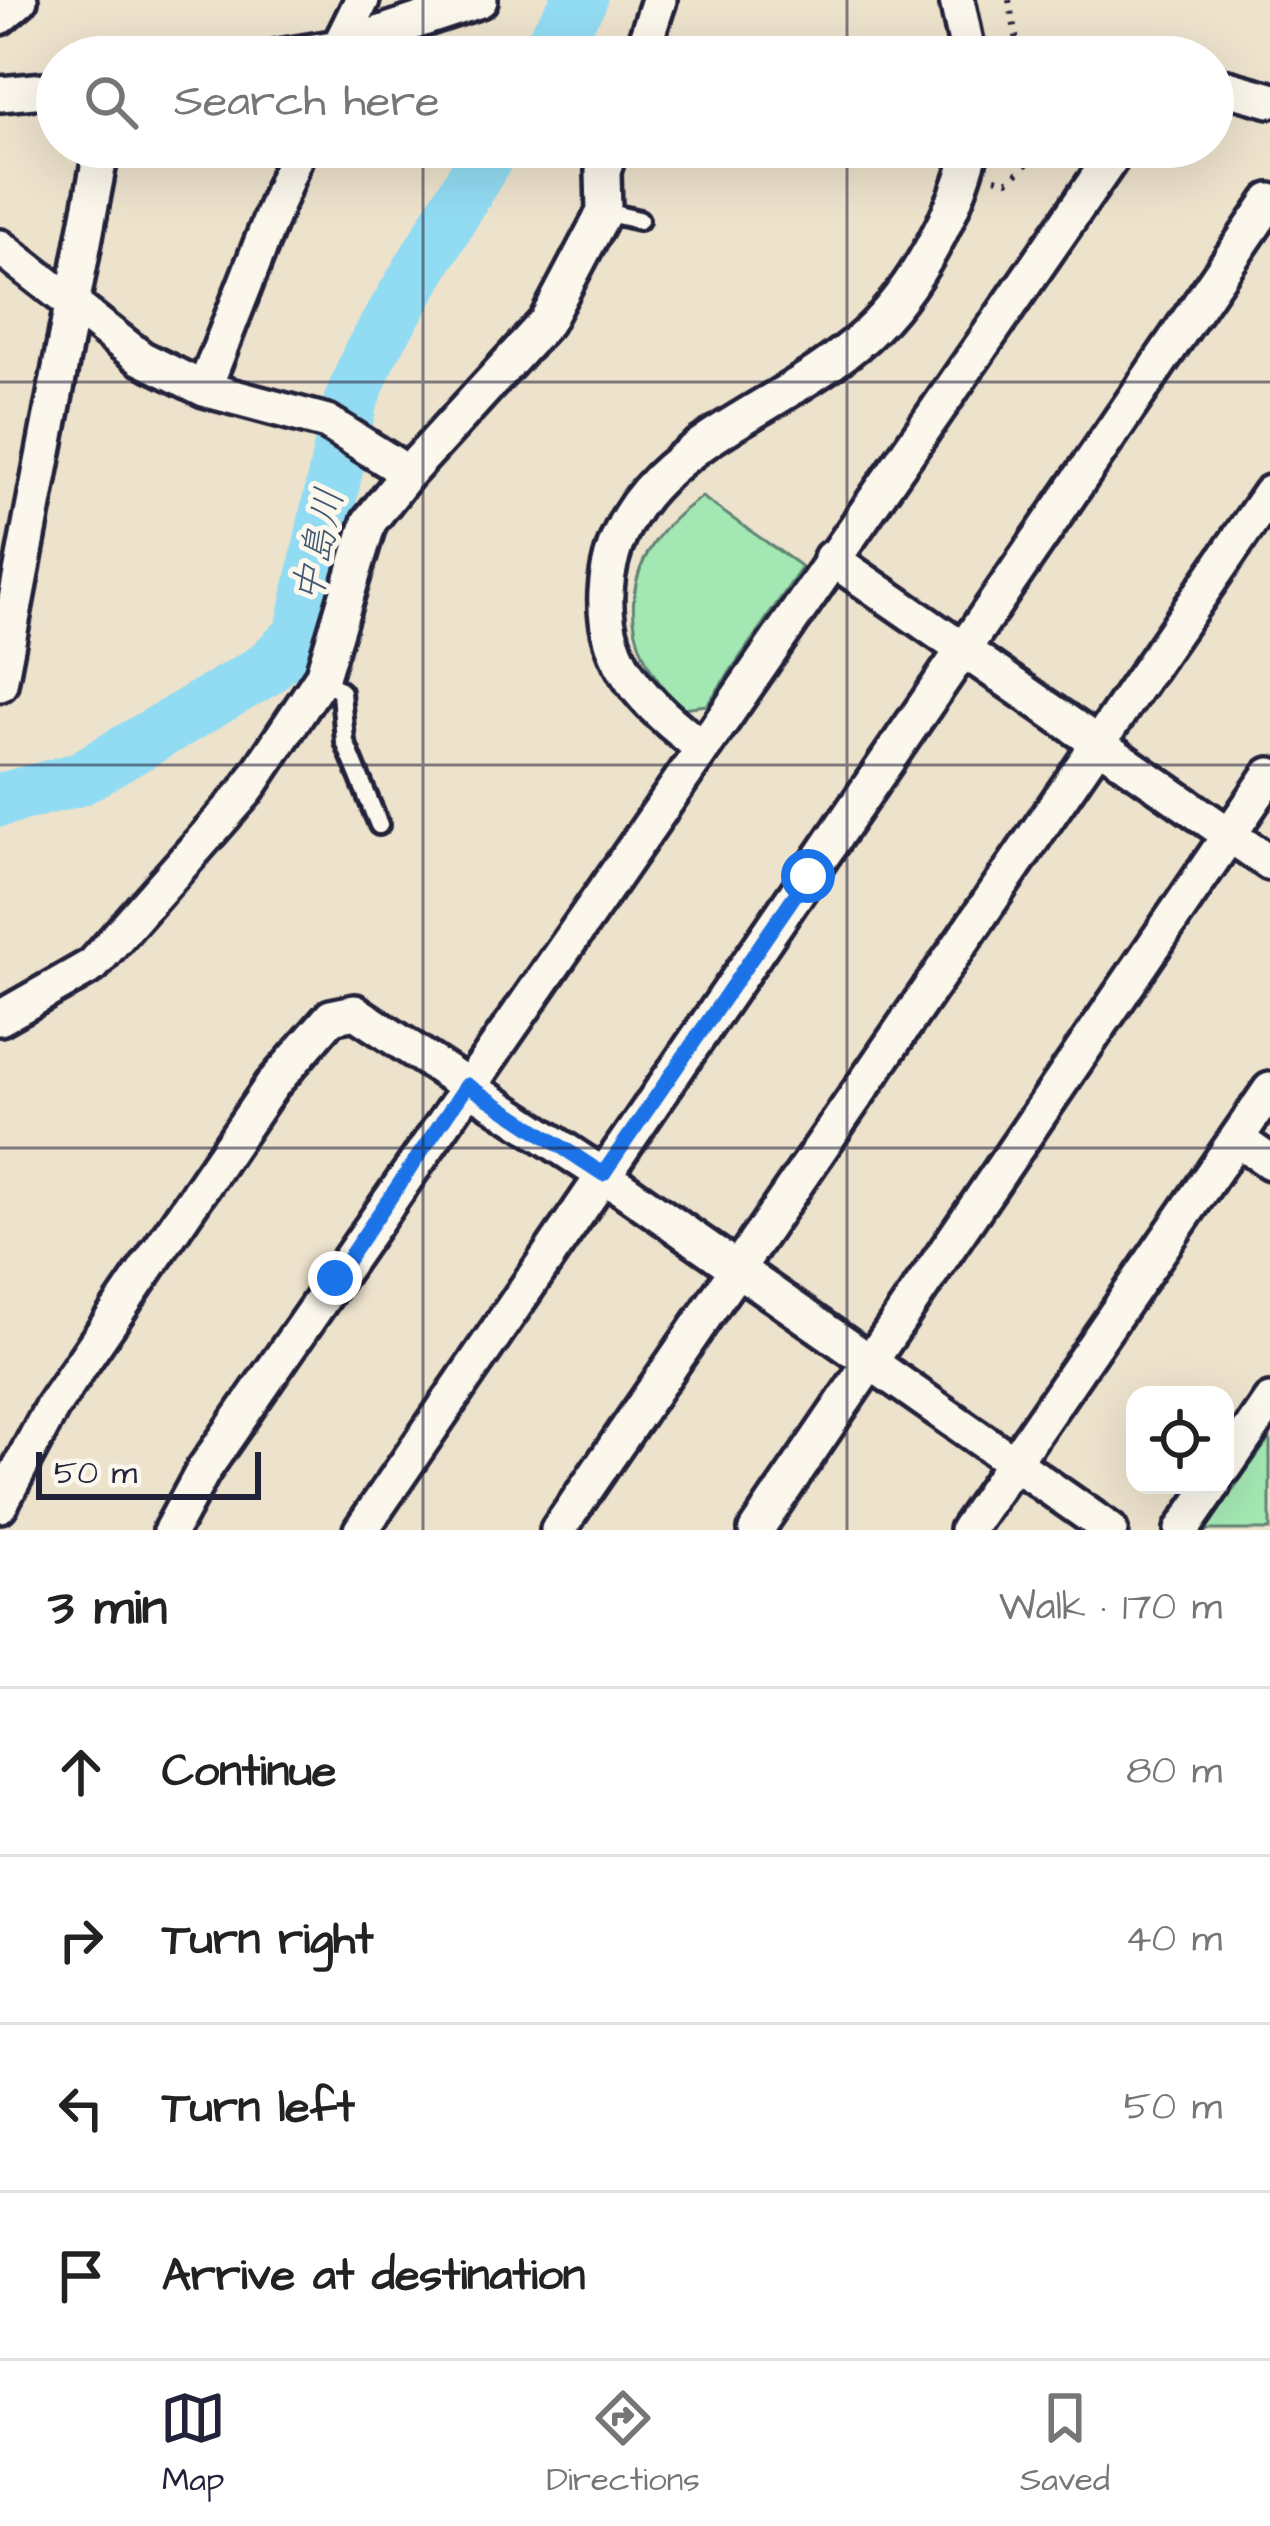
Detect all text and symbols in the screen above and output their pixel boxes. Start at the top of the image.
search box [36,36,1234,168]
icon: search [78,69,144,135]
text: Search here [174,71,440,133]
water label: 中島川 [281,483,359,609]
route start [781,849,835,903]
route end [308,1251,362,1305]
map controls [1126,1386,1234,1494]
button: locate [1126,1386,1234,1494]
scale bar [36,1446,261,1499]
text: 50 m [54,1450,137,1496]
text: 3 min [48,1573,167,1644]
text: Walk · 170 m [999,1581,1222,1635]
icon: ahead [48,1739,114,1805]
text: Continue [162,1741,336,1803]
text: 80 m [1126,1745,1222,1799]
icon: right [48,1907,114,1973]
text: Turn right [162,1909,374,1971]
text: 40 m [1125,1913,1222,1967]
icon: left [48,2075,114,2141]
text: Turn left [162,2077,355,2139]
text: 50 m [1124,2081,1222,2135]
icon: arrive [48,2243,114,2309]
text: Arrive at destination [162,2245,585,2307]
tab: Map [160,2385,226,2503]
tab: Directions [546,2385,700,2503]
tab: Saved [1020,2385,1110,2503]

